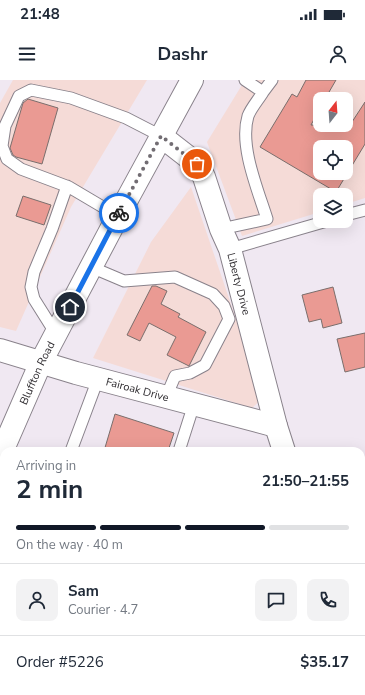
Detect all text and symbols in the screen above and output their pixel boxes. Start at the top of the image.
text: 21:48 [20,4,60,24]
text: Dashr [158,42,207,66]
icon: menu [16,43,38,65]
icon: person [327,43,349,65]
north arrow [313,92,353,132]
map controls [313,92,353,228]
button: locate [313,140,353,180]
pin [180,147,214,181]
icon: bag [186,153,208,175]
button: layers [313,188,353,228]
courier [99,193,139,233]
icon: bike [108,202,130,224]
street label: Liberty Drive [223,251,254,317]
pin [53,290,87,324]
icon: home [59,296,81,318]
street label: Bluffton Road [16,339,59,407]
street label: Fairoak Drive [104,374,171,405]
text: Arriving in [16,457,76,475]
text: 21:50–21:55 [262,471,349,491]
text: 2 min [16,472,83,507]
text: On the way · 40 m [16,536,123,554]
button: person [16,579,58,621]
button: chat [255,579,297,621]
button: phone [307,579,349,621]
text: Sam [68,581,99,601]
text: Courier · 4.7 [68,601,138,619]
text: Order #5226 [16,652,104,672]
text: $35.17 [300,652,349,672]

